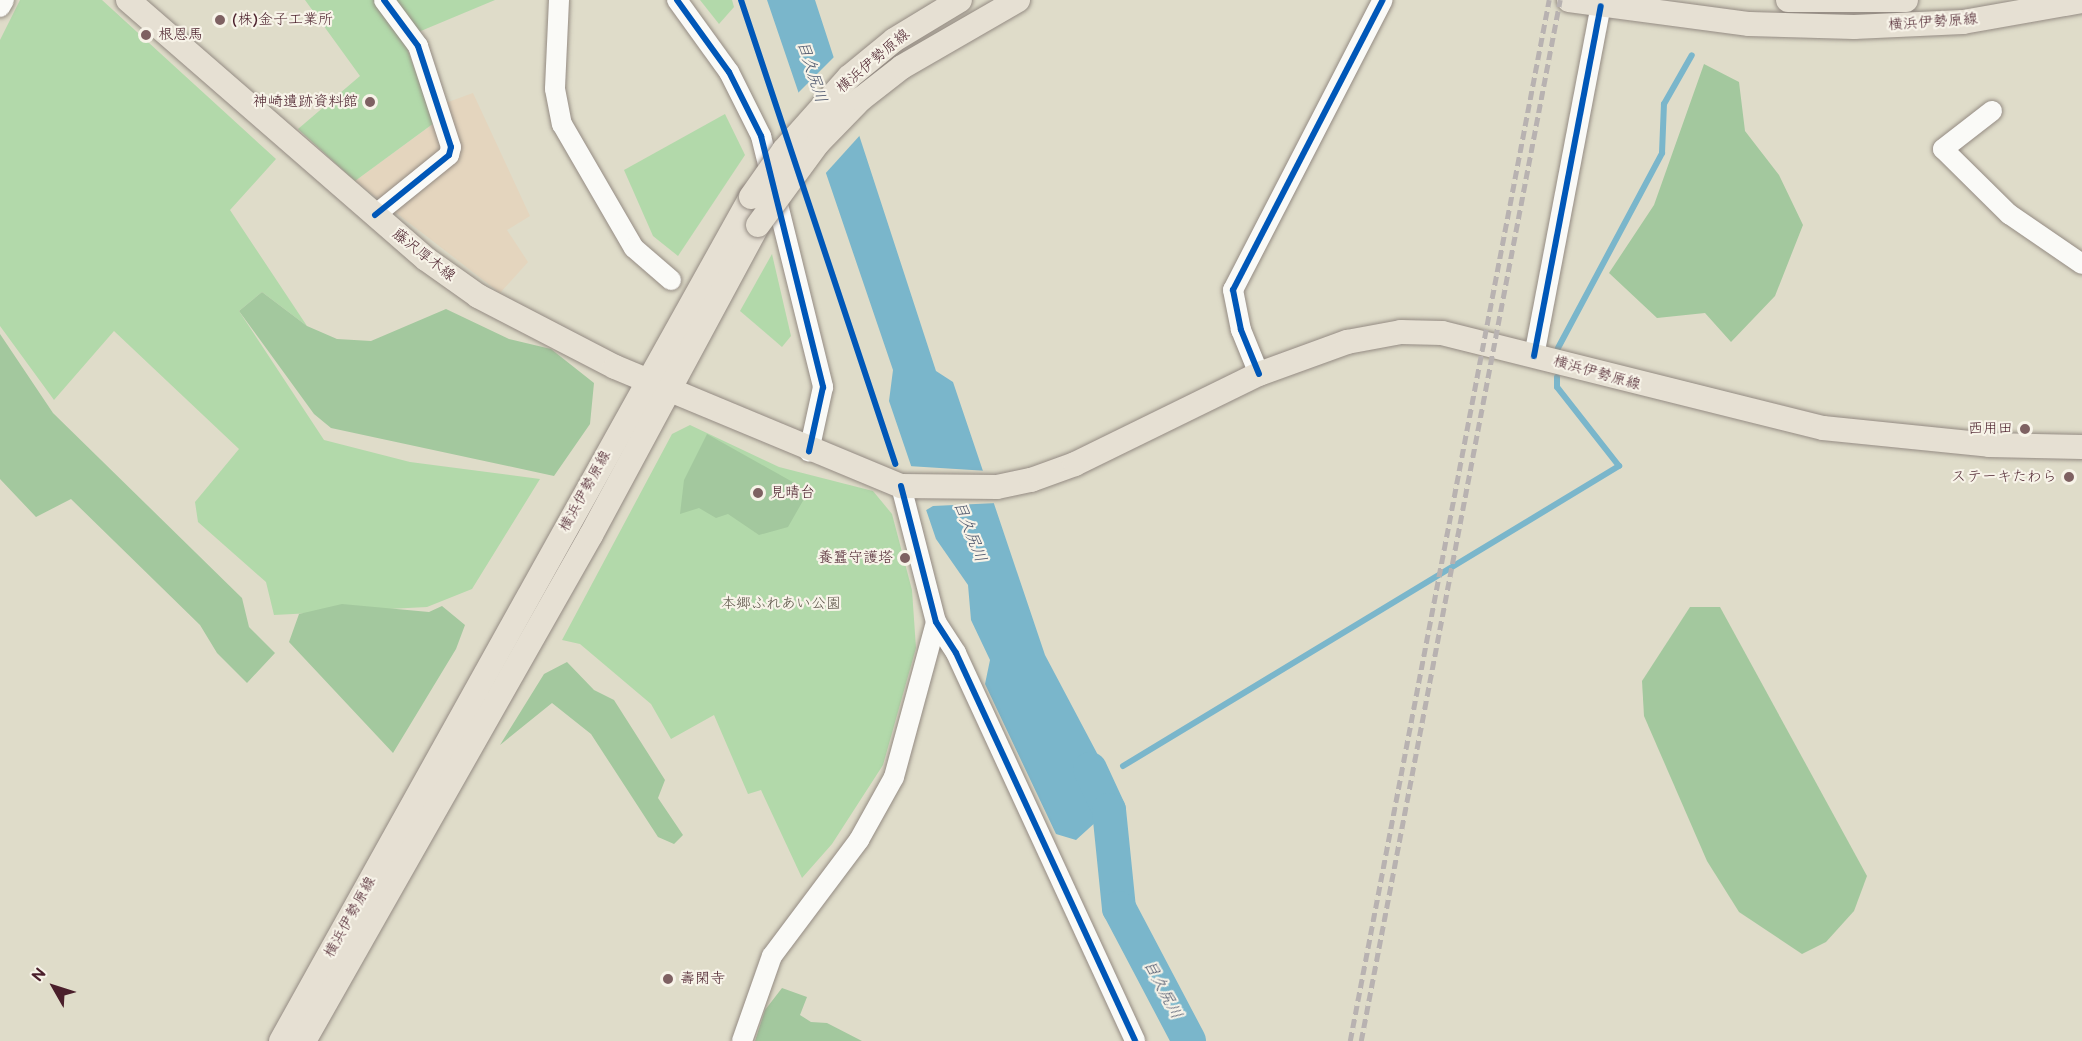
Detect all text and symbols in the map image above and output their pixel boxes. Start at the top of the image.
street label: 横浜伊勢原線 [1887,10,1979,34]
place label: (株)金子工業所 [232,11,333,29]
marker: (株)金子工業所 [213,13,227,27]
street label: 横浜伊勢原線 [833,25,913,97]
place label: 根恩馬 [158,26,203,44]
marker: 根恩馬 [139,28,153,42]
water label: 目久尻川 [792,39,830,105]
place label: 神崎遺跡資料館 [253,93,358,111]
marker: 神崎遺跡資料館 [363,95,377,109]
street label: 藤沢厚木線 [389,225,459,285]
street label: 横浜伊勢原線 [1551,352,1643,394]
place label: 西用田 [1968,420,2013,438]
marker: 西用田 [2018,422,2032,436]
street label: 横浜伊勢原線 [555,447,615,535]
place label: ステーキたわら [1952,468,2057,486]
marker: ステーキたわら [2062,470,2076,484]
place label: 見晴台 [770,484,815,502]
marker: 見晴台 [751,486,765,500]
water label: 目久尻川 [949,499,989,565]
place label: 養蠶守護塔 [818,549,893,567]
marker: 養蠶守護塔 [898,551,912,565]
park label: 本郷ふれあい公園 [721,595,841,613]
street label: 横浜伊勢原線 [320,873,380,961]
north arrow [24,957,84,1017]
water label: 目久尻川 [1139,957,1185,1023]
text: N [28,965,51,986]
place label: 壽閑寺 [680,970,725,988]
marker: 壽閑寺 [661,972,675,986]

